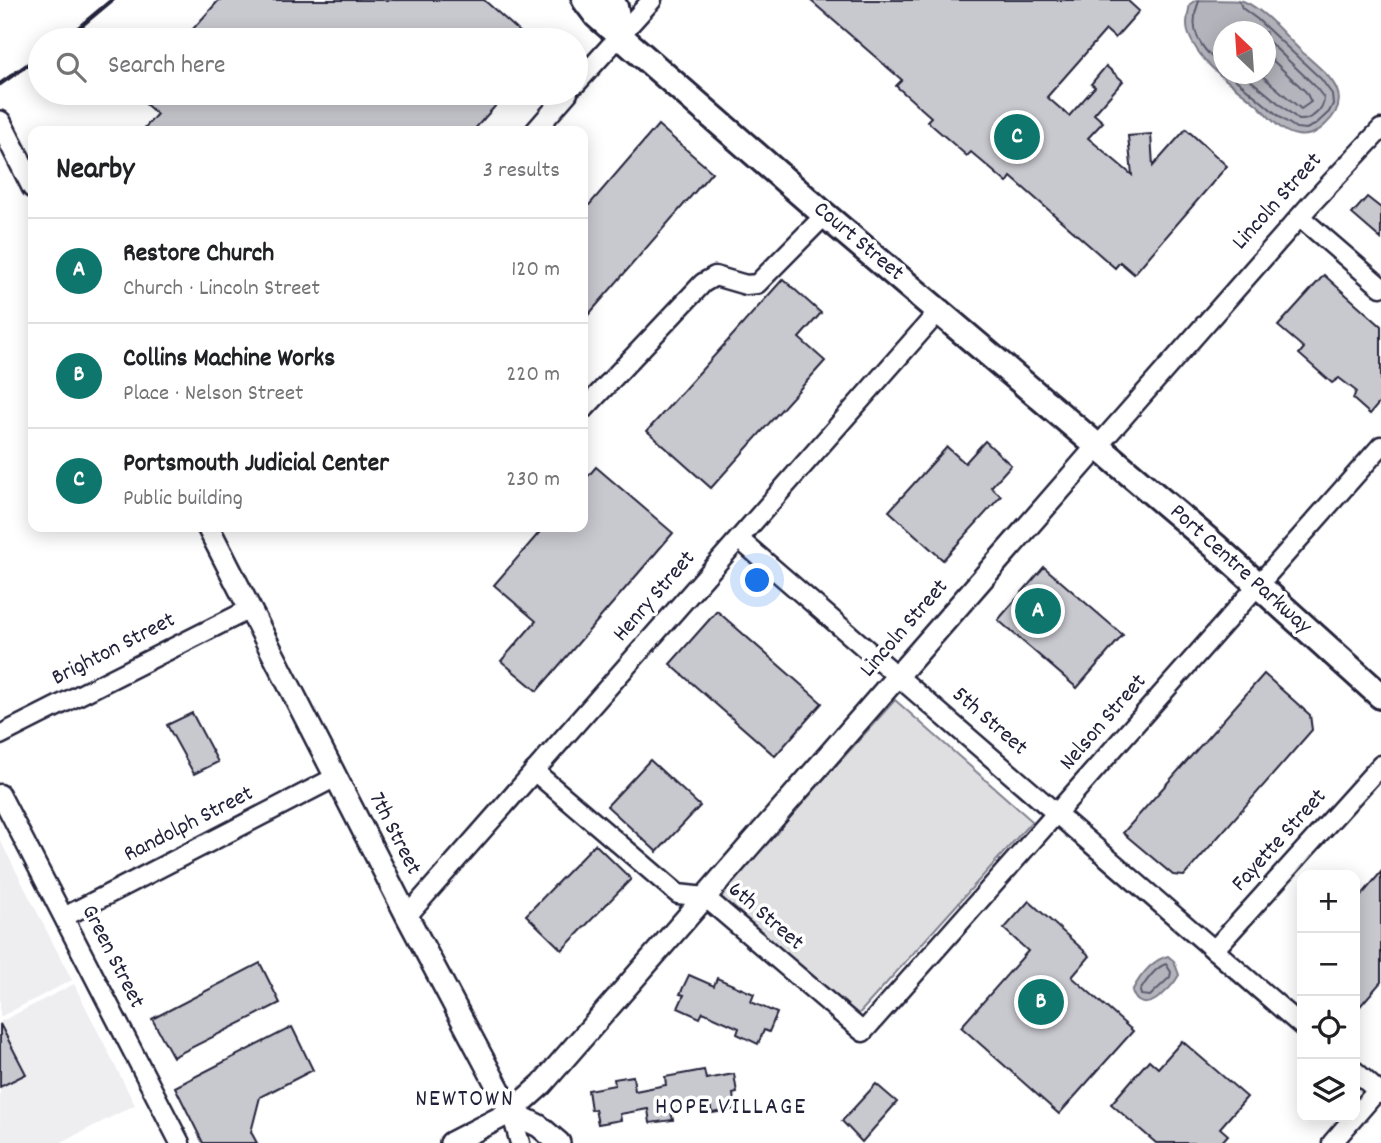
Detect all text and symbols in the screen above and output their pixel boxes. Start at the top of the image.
north arrow [1213,21,1276,84]
search box [28,28,588,105]
icon: search [52,48,90,86]
text: Search here [108,48,226,85]
pin: C [994,111,1040,163]
street label: Lincoln Street [1225,146,1331,258]
text: Nearby [56,150,134,193]
text: 3 results [483,155,560,188]
street label: Court Street [805,194,911,290]
text: Restore Church [123,236,274,273]
text: A [73,254,85,287]
text: 120 m [511,254,560,287]
text: Church · Lincoln Street [123,273,320,306]
text: Collins Machine Works [123,341,335,378]
text: B [74,359,84,392]
text: 220 m [506,359,560,392]
text: Place · Nelson Street [123,378,304,411]
text: Portsmouth Judicial Center [123,446,389,483]
text: C [73,464,85,497]
text: 230 m [506,464,560,497]
text: Public building [123,483,243,516]
street label: Port Centre Parkway [1161,497,1319,643]
street label: Henry Street [606,544,704,650]
your location [740,563,774,597]
street label: Lincoln Street [853,573,957,685]
pin: A [1015,585,1061,637]
street label: Brighton Street [46,605,182,695]
street label: Nelson Street [1053,667,1155,779]
street label: 5th Street [944,680,1034,764]
street label: Randolph Street [119,778,259,872]
street label: Fayette Street [1225,782,1335,900]
street label: 7th Street [359,787,429,881]
map controls [1297,870,1360,1122]
button: + [1297,870,1360,933]
street label: 6th Street [720,875,810,959]
street label: Green Street [72,900,152,1014]
button: − [1297,933,1360,996]
pin: B [1018,976,1064,1028]
button: locate [1297,996,1360,1059]
button: layers [1297,1059,1360,1122]
district label: NEWTOWN [415,1083,515,1117]
district label: HOPE VILLAGE [655,1091,807,1125]

